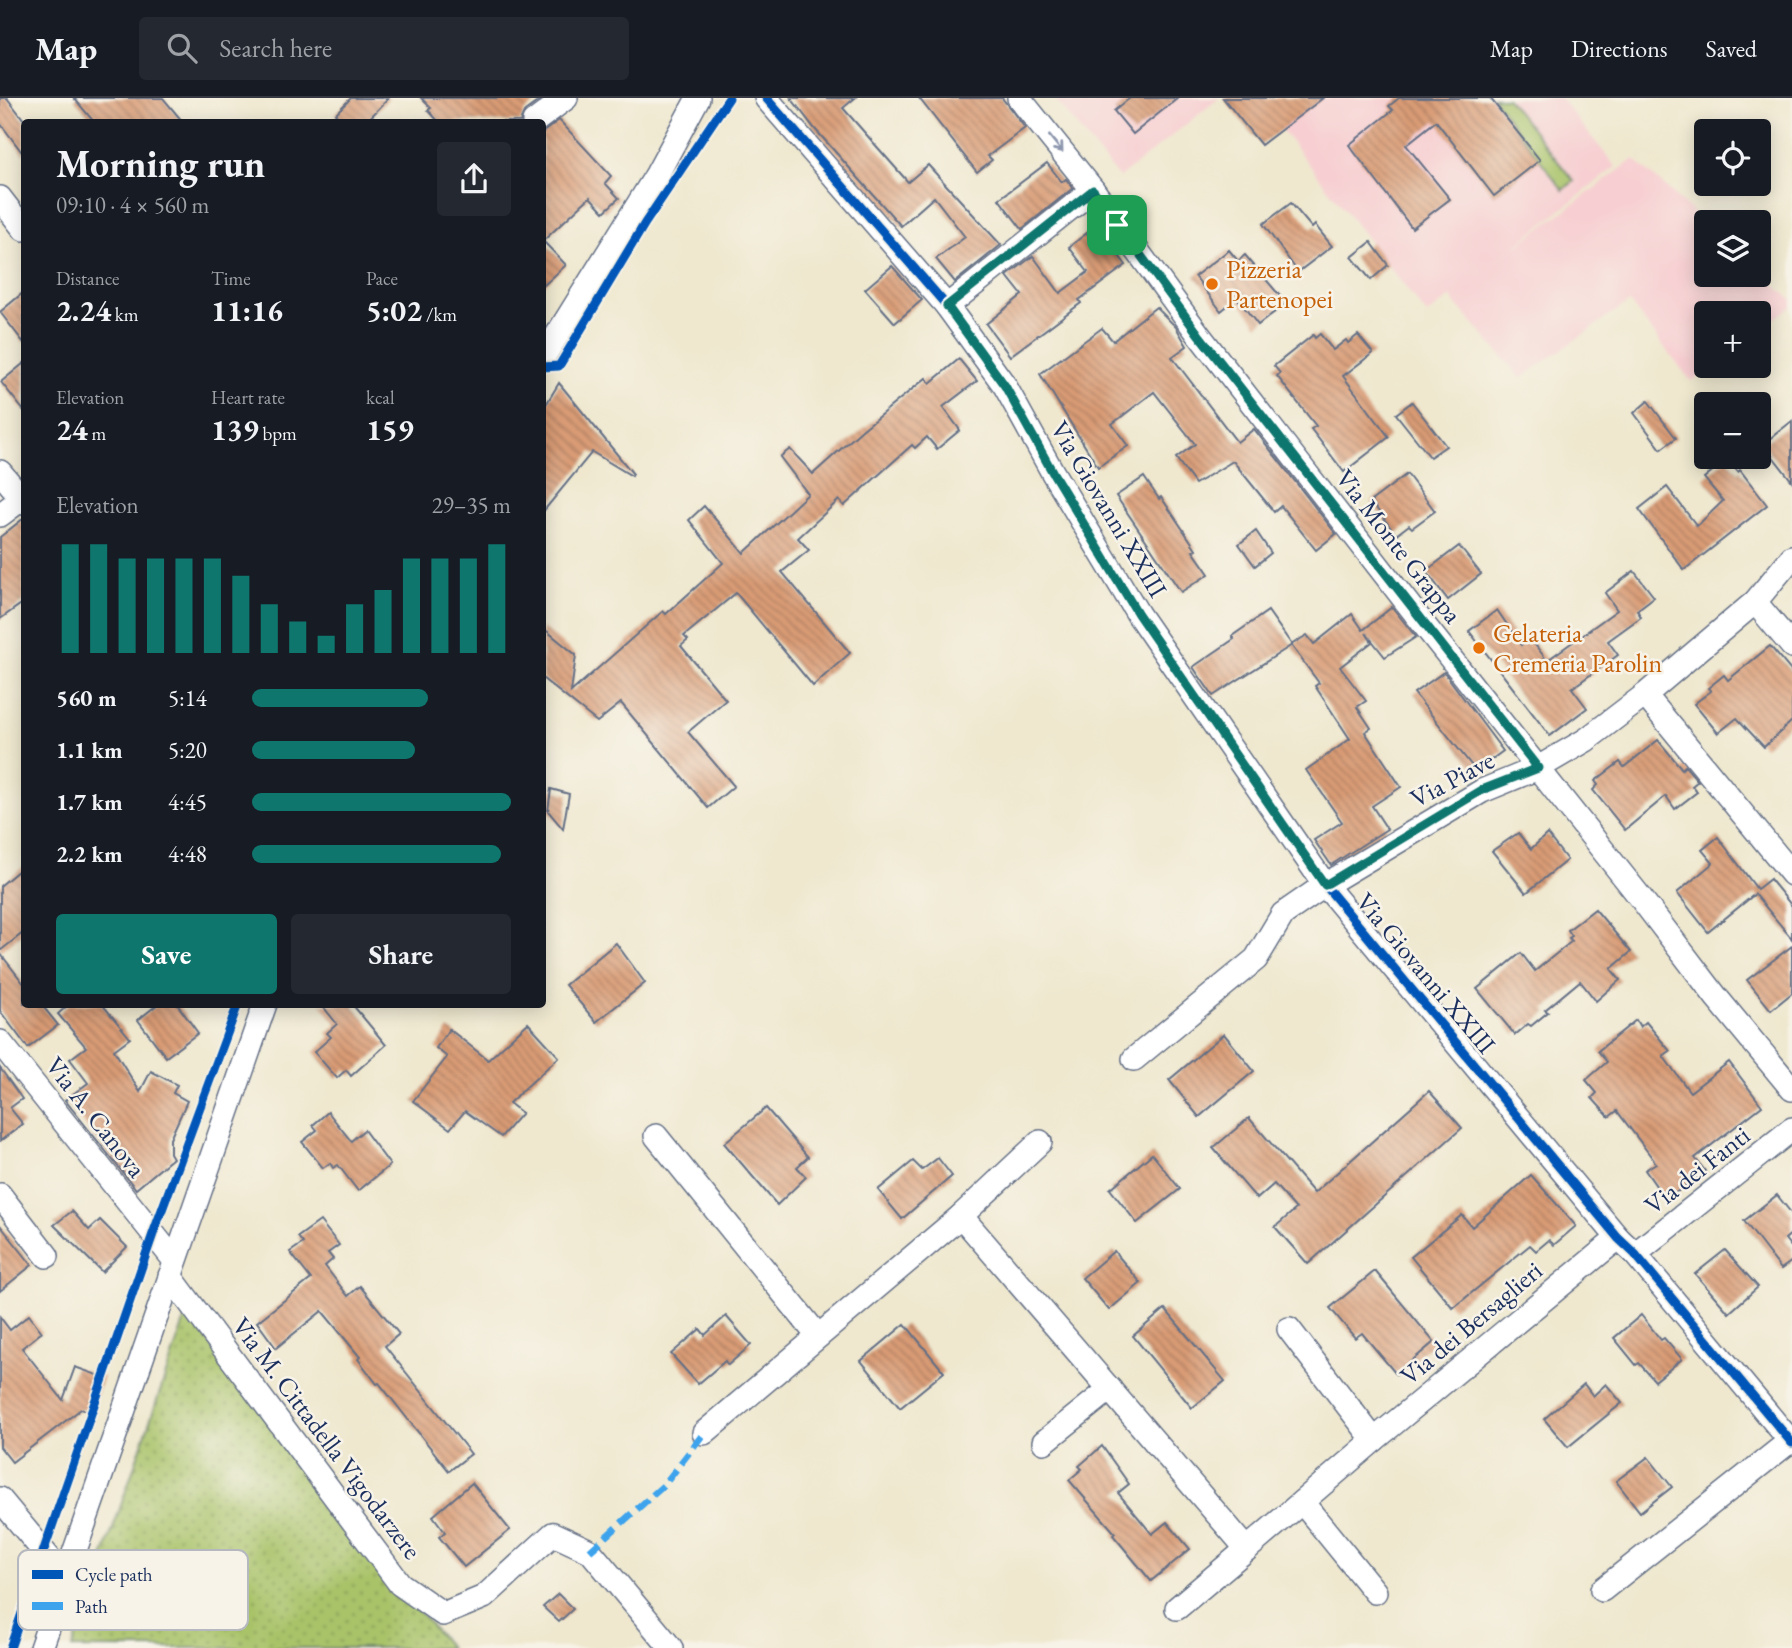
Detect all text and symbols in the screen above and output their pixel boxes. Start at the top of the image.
search box [139,17,629,80]
text: Map [35,27,97,70]
icon: search [163,29,201,67]
text: Search here [219,31,332,65]
text: Map [1490,33,1533,64]
text: Directions [1571,33,1668,64]
text: Saved [1706,33,1757,64]
map controls [1694,119,1771,469]
button: locate [1694,119,1771,196]
one-way arrow [1048,135,1064,153]
text: Morning run [56,139,265,188]
button: share [437,142,511,216]
text: 09:10 · 4 × 560 m [56,190,209,220]
pin [1087,195,1147,255]
icon: arrive [1098,206,1136,244]
button: layers [1694,210,1771,287]
place label: Pizzeria Partenopei [1226,252,1333,316]
text: Distance [56,266,119,291]
text: Time [211,266,251,291]
text: Pace [366,266,398,291]
marker: Pizzeria Partenopei [1204,276,1220,292]
text: 2.24 [56,291,111,330]
text: 11:16 [211,291,283,330]
text: 5:02 [366,291,422,330]
button: + [1694,301,1771,378]
text: km [111,302,139,327]
text: /km [422,302,457,327]
text: Elevation [56,385,124,410]
text: Heart rate [211,385,285,410]
text: kcal [366,385,395,410]
button: − [1694,392,1771,469]
text: 24 [56,410,88,449]
text: 139 [211,410,259,449]
text: 159 [366,410,414,449]
street label: Via Giovanni XXIII [1043,414,1175,604]
text: m [88,421,106,446]
text: bpm [259,421,297,446]
street label: Via Monte Grappa [1328,462,1470,631]
text: Elevation [56,490,139,520]
text: 29–35 m [432,490,511,520]
place label: Gelateria Cremeria Parolin [1493,616,1662,680]
marker: Gelateria Cremeria Parolin [1471,640,1487,656]
text: 560 m [56,683,117,713]
text: 5:14 [168,683,207,713]
text: 1.1 km [56,735,123,765]
text: 5:20 [168,735,207,765]
street label: Via Piave [1404,743,1500,815]
text: 1.7 km [56,787,123,817]
text: 4:45 [168,787,207,817]
text: 2.2 km [56,839,123,869]
text: 4:48 [168,839,207,869]
street label: Via Giovanni XXIII [1349,885,1504,1061]
button: Save [56,914,277,994]
button: Share [291,914,511,994]
street label: Via A. Canova [38,1050,154,1185]
street label: Via dei Fanti [1637,1118,1757,1222]
street label: Via dei Bersaglieri [1393,1253,1549,1393]
street label: Via M. Cittadella Vigodarzere [225,1310,429,1566]
legend [18,1550,248,1630]
text: Cycle path [75,1562,153,1587]
text: Path [75,1594,108,1619]

